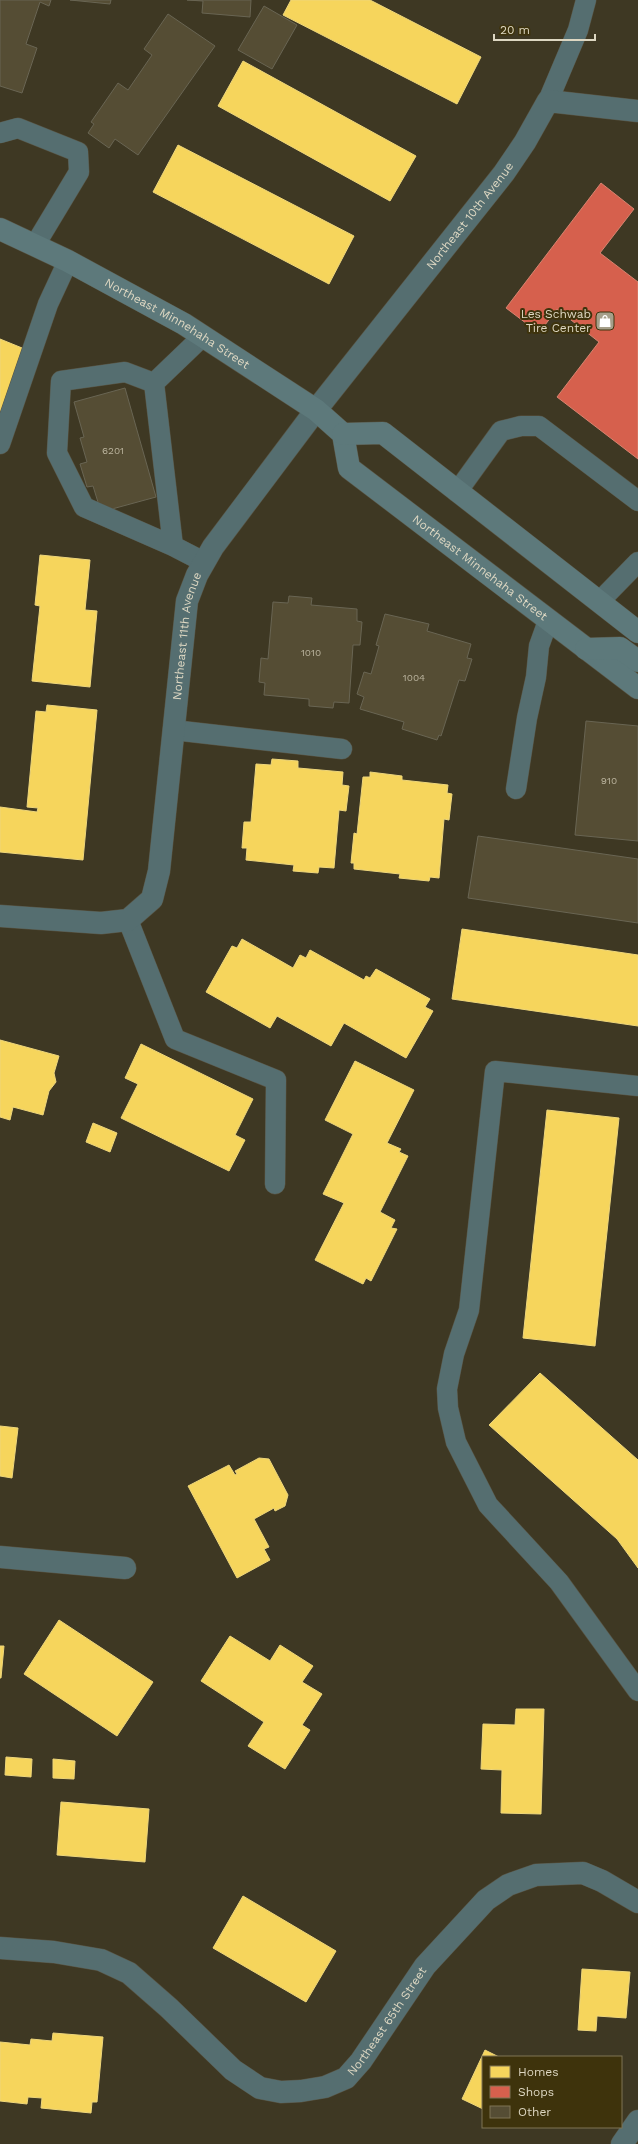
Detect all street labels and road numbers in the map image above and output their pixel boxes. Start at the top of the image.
street label: Northeast 10th Avenue [423,159,516,272]
street label: Northeast Minnehaha Street [102,275,252,372]
street label: Northeast Minnehaha Street [410,512,550,624]
street label: Northeast 11th Avenue [170,570,204,701]
street label: Northeast 65th Street [344,1964,429,2079]

